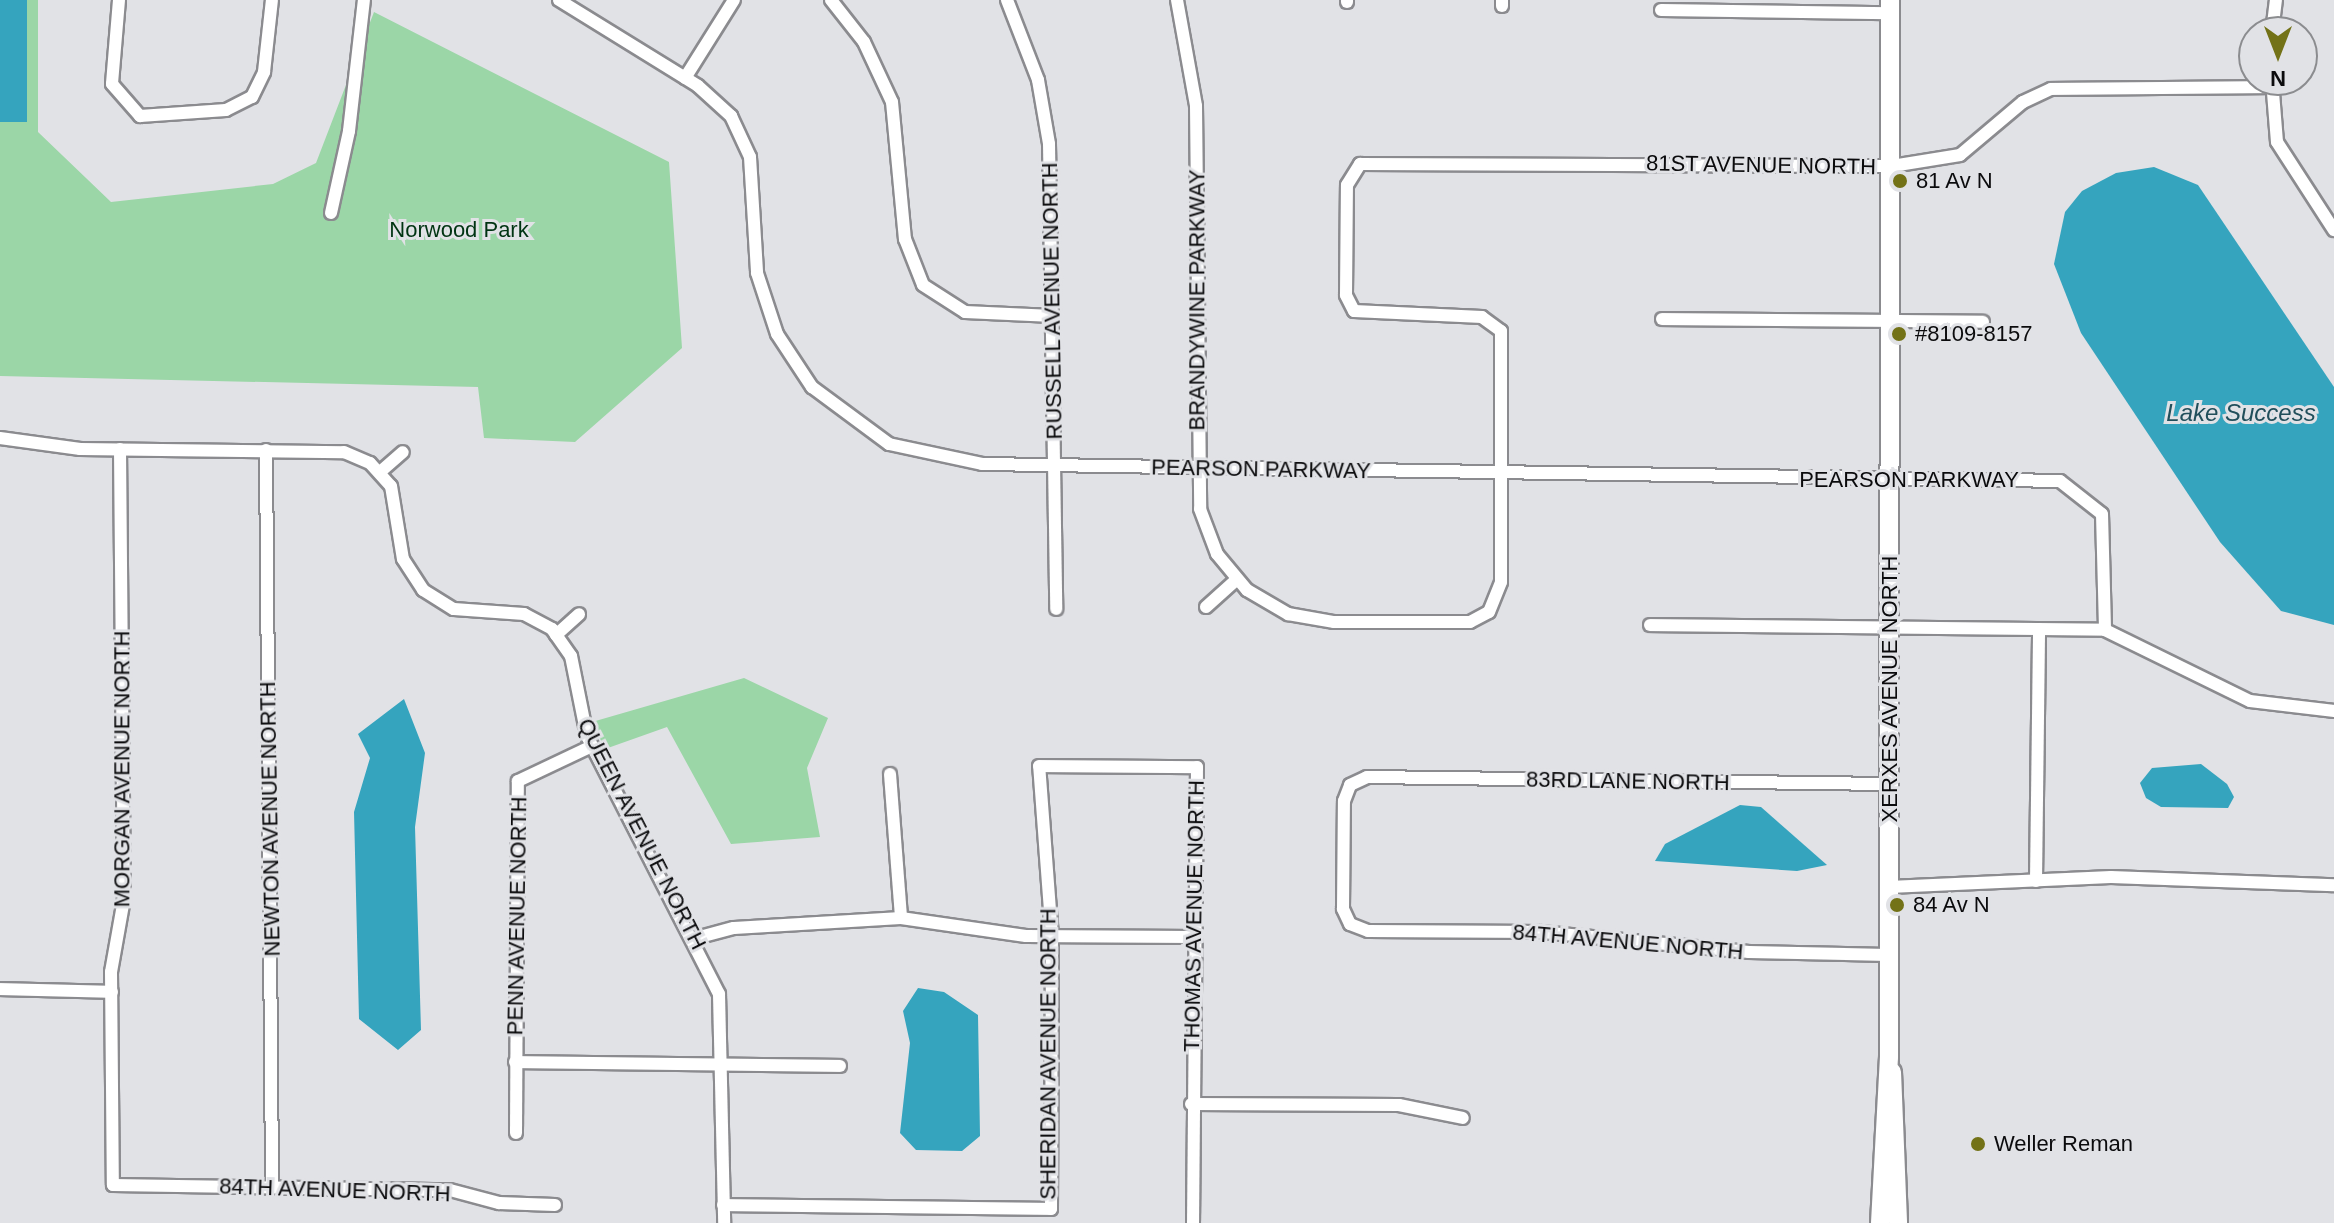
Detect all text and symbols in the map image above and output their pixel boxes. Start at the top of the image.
north arrow [2238,16,2318,96]
text: N [2270,66,2286,91]
street label: 81ST AVENUE NORTH [1645,150,1877,180]
street label: RUSSELL AVENUE NORTH [1036,161,1068,441]
place label: 81 Av N [1916,168,1994,194]
street label: BRANDYWINE PARKWAY [1184,169,1210,431]
marker: 81 Av N [1891,172,1909,190]
park label: Norwood Park [389,217,529,243]
place label: #8109-8157 [1915,321,2032,347]
marker: #8109-8157 [1890,325,1908,343]
water label: Lake Success [2166,399,2316,427]
street label: PEARSON PARKWAY [1151,454,1371,484]
street label: PEARSON PARKWAY [1799,467,2019,493]
street label: XERXES AVENUE NORTH [1877,555,1903,823]
street label: MORGAN AVENUE NORTH [109,630,135,908]
street label: NEWTON AVENUE NORTH [254,681,286,957]
street label: QUEEN AVENUE NORTH [572,713,712,955]
street label: 83RD LANE NORTH [1526,766,1730,796]
street label: THOMAS AVENUE NORTH [1178,779,1210,1053]
street label: PENN AVENUE NORTH [502,796,532,1036]
place label: 84 Av N [1913,892,1991,918]
marker: 84 Av N [1888,896,1906,914]
street label: SHERIDAN AVENUE NORTH [1035,908,1061,1200]
street label: 84TH AVENUE NORTH [1511,919,1745,965]
place label: Weller Reman [1994,1131,2133,1157]
marker: Weller Reman [1969,1135,1987,1153]
street label: 84TH AVENUE NORTH [218,1173,452,1207]

